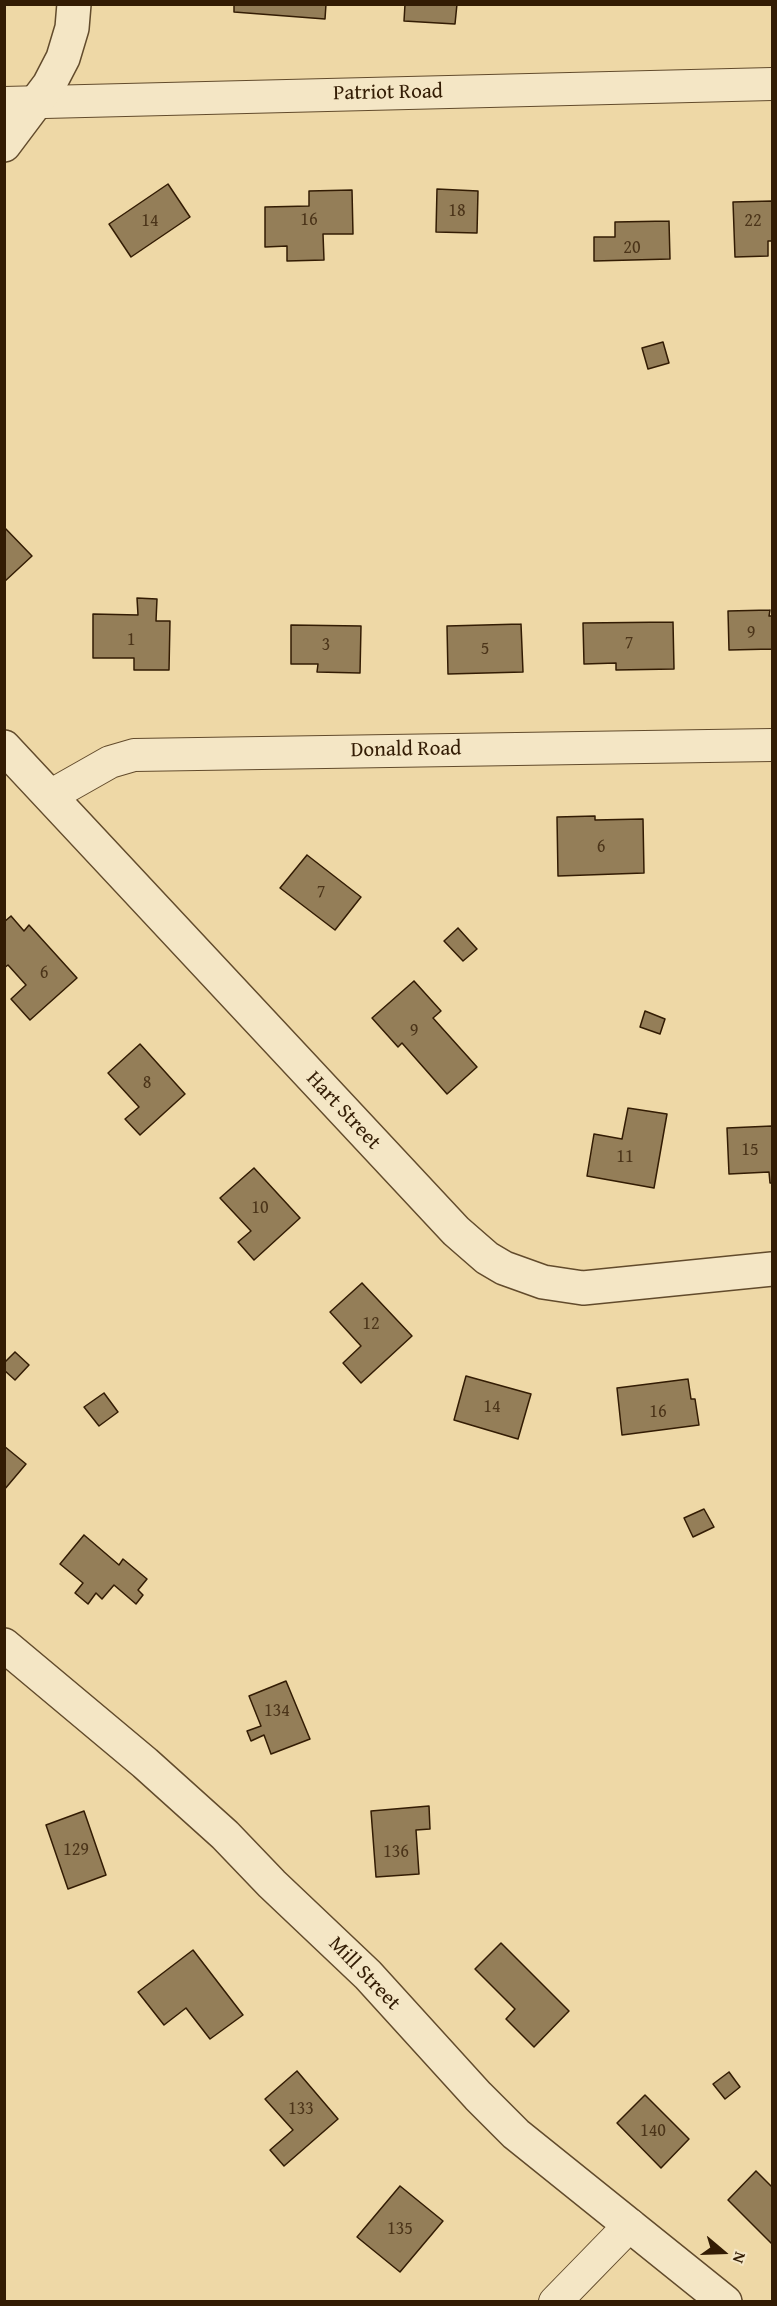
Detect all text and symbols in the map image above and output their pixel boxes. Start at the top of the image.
street label: Patriot Road [333,79,443,107]
house number: 18 [448,200,466,222]
house number: 16 [300,209,318,231]
house number: 14 [141,210,159,232]
house number: 22 [744,210,762,232]
house number: 20 [623,237,641,259]
house number: 9 [747,622,755,644]
house number: 1 [127,629,135,651]
house number: 7 [625,632,633,654]
house number: 3 [322,634,330,656]
house number: 5 [481,638,489,660]
street label: Donald Road [350,736,462,764]
house number: 6 [597,836,605,858]
house number: 7 [317,881,325,903]
house number: 6 [40,962,48,984]
house number: 9 [410,1020,418,1042]
street label: Hart Street [300,1067,386,1155]
house number: 8 [143,1072,151,1094]
house number: 15 [741,1139,759,1161]
house number: 11 [616,1146,634,1168]
house number: 10 [251,1197,269,1219]
house number: 12 [362,1313,380,1335]
house number: 14 [483,1396,501,1418]
house number: 16 [649,1401,667,1423]
house number: 134 [264,1700,290,1722]
house number: 129 [63,1839,89,1861]
house number: 136 [383,1841,409,1863]
street label: Mill Street [323,1932,405,2016]
house number: 133 [288,2098,314,2120]
house number: 140 [640,2120,666,2142]
house number: 135 [387,2218,413,2240]
north arrow [693,2222,753,2282]
text: N [727,2249,753,2267]

